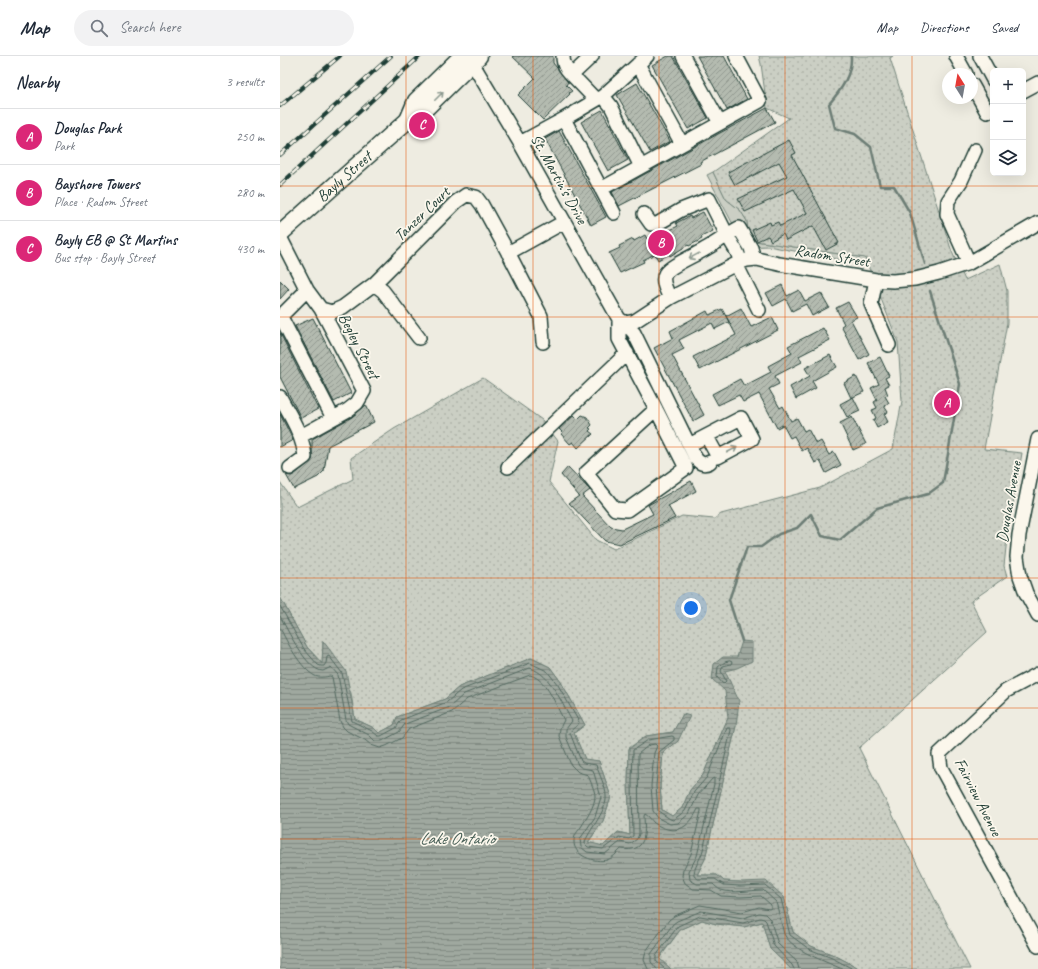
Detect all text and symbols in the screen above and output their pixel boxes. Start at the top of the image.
search box [74,10,354,46]
text: Map [20,16,50,40]
icon: search [88,17,110,39]
text: Search here [120,18,181,37]
text: Map [877,19,898,36]
text: Directions [920,19,969,36]
text: Saved [991,19,1018,36]
north arrow [942,68,978,104]
map controls [990,68,1026,176]
button: + [990,68,1026,104]
text: Nearby [16,72,59,93]
text: 3 results [226,74,264,90]
one-way arrow [434,91,444,101]
button: − [990,104,1026,140]
pin: C [409,110,435,140]
text: Douglas Park [54,119,121,138]
text: A [26,129,32,145]
text: 250 m [236,129,264,145]
street label: St. Martin's Drive [526,130,593,229]
text: Park [54,138,75,154]
button: layers [990,140,1026,176]
street label: Bayly Street [313,145,378,207]
text: Bayshore Towers [54,175,139,194]
street label: Tanzer Court [390,181,455,246]
text: B [26,185,32,201]
text: 280 m [236,185,264,201]
text: Place · Radom Street [54,194,147,210]
pin: B [648,228,674,258]
text: Bayly EB @ St Martins [54,231,177,250]
street label: Radom Street [793,240,873,272]
text: C [26,241,32,257]
text: 430 m [236,241,264,257]
text: Bus stop · Bayly Street [54,250,155,266]
one-way arrow [688,252,700,260]
street label: Begley Street [334,310,385,385]
pin: A [934,388,960,418]
one-way arrow [726,446,738,453]
street label: Douglas Avenue [992,458,1026,544]
your location [681,598,701,618]
street label: Fairview Avenue [950,755,1007,841]
water label: Lake Ontario [420,828,497,849]

